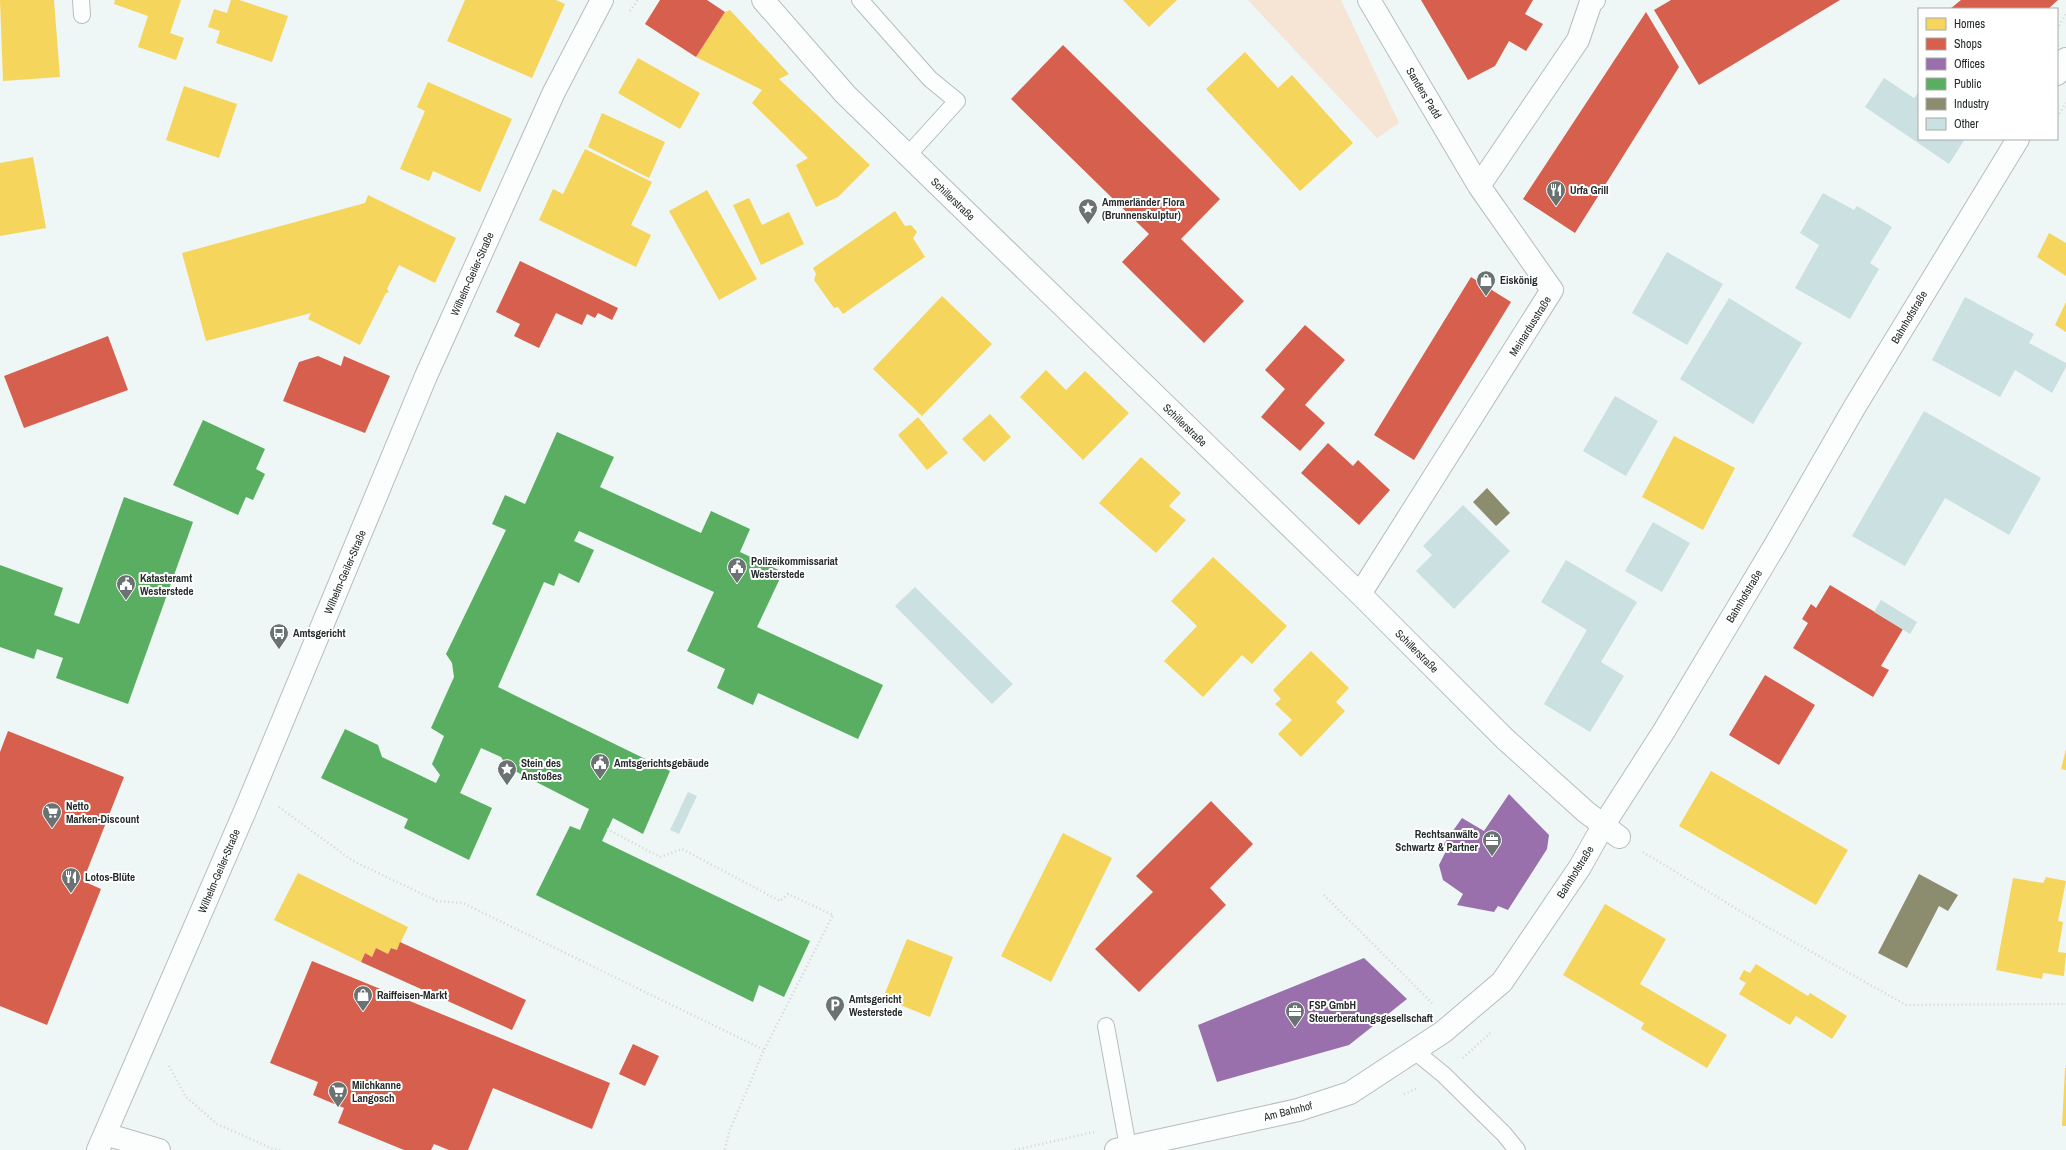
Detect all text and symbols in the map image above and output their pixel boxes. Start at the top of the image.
legend [1918,8,2058,140]
text: Homes [1954,16,1985,32]
text: Shops [1954,36,1982,52]
text: Offices [1954,56,1985,72]
street label: Sanders Padd [1403,65,1445,121]
text: Public [1954,76,1981,92]
text: Industry [1954,96,1989,112]
text: Other [1954,116,1979,132]
street label: Schillerstraße [928,175,978,223]
restaurant icon: Urfa Grill [1545,179,1567,207]
place label: Urfa Grill [1570,183,1609,197]
place label: Ammerländer Flora (Brunnenskulptur) [1102,195,1185,222]
place icon: Ammerländer Flora (Brunnenskulptur) [1077,197,1099,225]
street label: Wilhelm-Geiler-Straße [447,230,497,318]
shop icon: Eiskönig [1475,269,1497,297]
place label: Eiskönig [1500,273,1538,287]
street label: Bahnhofstraße [1888,288,1930,346]
street label: Meinardusstraße [1506,293,1554,359]
street label: Schillerstraße [1160,401,1210,449]
street label: Wilhelm-Geiler-Straße [321,528,369,616]
place label: Polizeikommissariat Westerstede [751,554,838,581]
public building icon: Polizeikommissariat Westerstede [726,556,748,584]
street label: Bahnhofstraße [1723,567,1765,625]
place label: Katasteramt Westerstede [140,571,193,598]
public building icon: Katasteramt Westerstede [115,573,137,601]
bus stop icon: Amtsgericht [268,622,290,650]
place label: Amtsgericht [293,626,346,640]
street label: Schillerstraße [1392,626,1442,676]
public building icon: Amtsgerichtsgebäude [589,752,611,780]
place label: Stein des Anstoßes [521,756,562,783]
place label: Amtsgerichtsgebäude [614,756,709,770]
place icon: Stein des Anstoßes [496,758,518,786]
place label: Netto Marken-Discount [66,799,139,826]
supermarket icon: Netto Marken-Discount [41,801,63,829]
street label: Wilhelm-Geiler-Straße [195,827,243,915]
place label: Rechtsanwälte Schwartz & Partner [1395,827,1478,854]
office icon: Rechtsanwälte Schwartz & Partner [1481,829,1503,857]
street label: Bahnhofstraße [1553,843,1597,901]
restaurant icon: Lotos-Blüte [60,866,82,894]
place label: Lotos-Blüte [85,870,135,884]
shop icon: Raiffeisen-Markt [352,984,374,1012]
place label: Raiffeisen-Markt [377,988,447,1002]
place label: Amtsgericht Westerstede [849,992,902,1019]
parking icon: Amtsgericht Westerstede [824,994,846,1022]
place label: FSP GmbH Steuerberatungsgesellschaft [1309,998,1433,1025]
office icon: FSP GmbH Steuerberatungsgesellschaft [1284,1000,1306,1028]
place label: Milchkanne Langosch [352,1078,401,1105]
supermarket icon: Milchkanne Langosch [327,1080,349,1108]
street label: Am Bahnhof [1261,1098,1314,1124]

